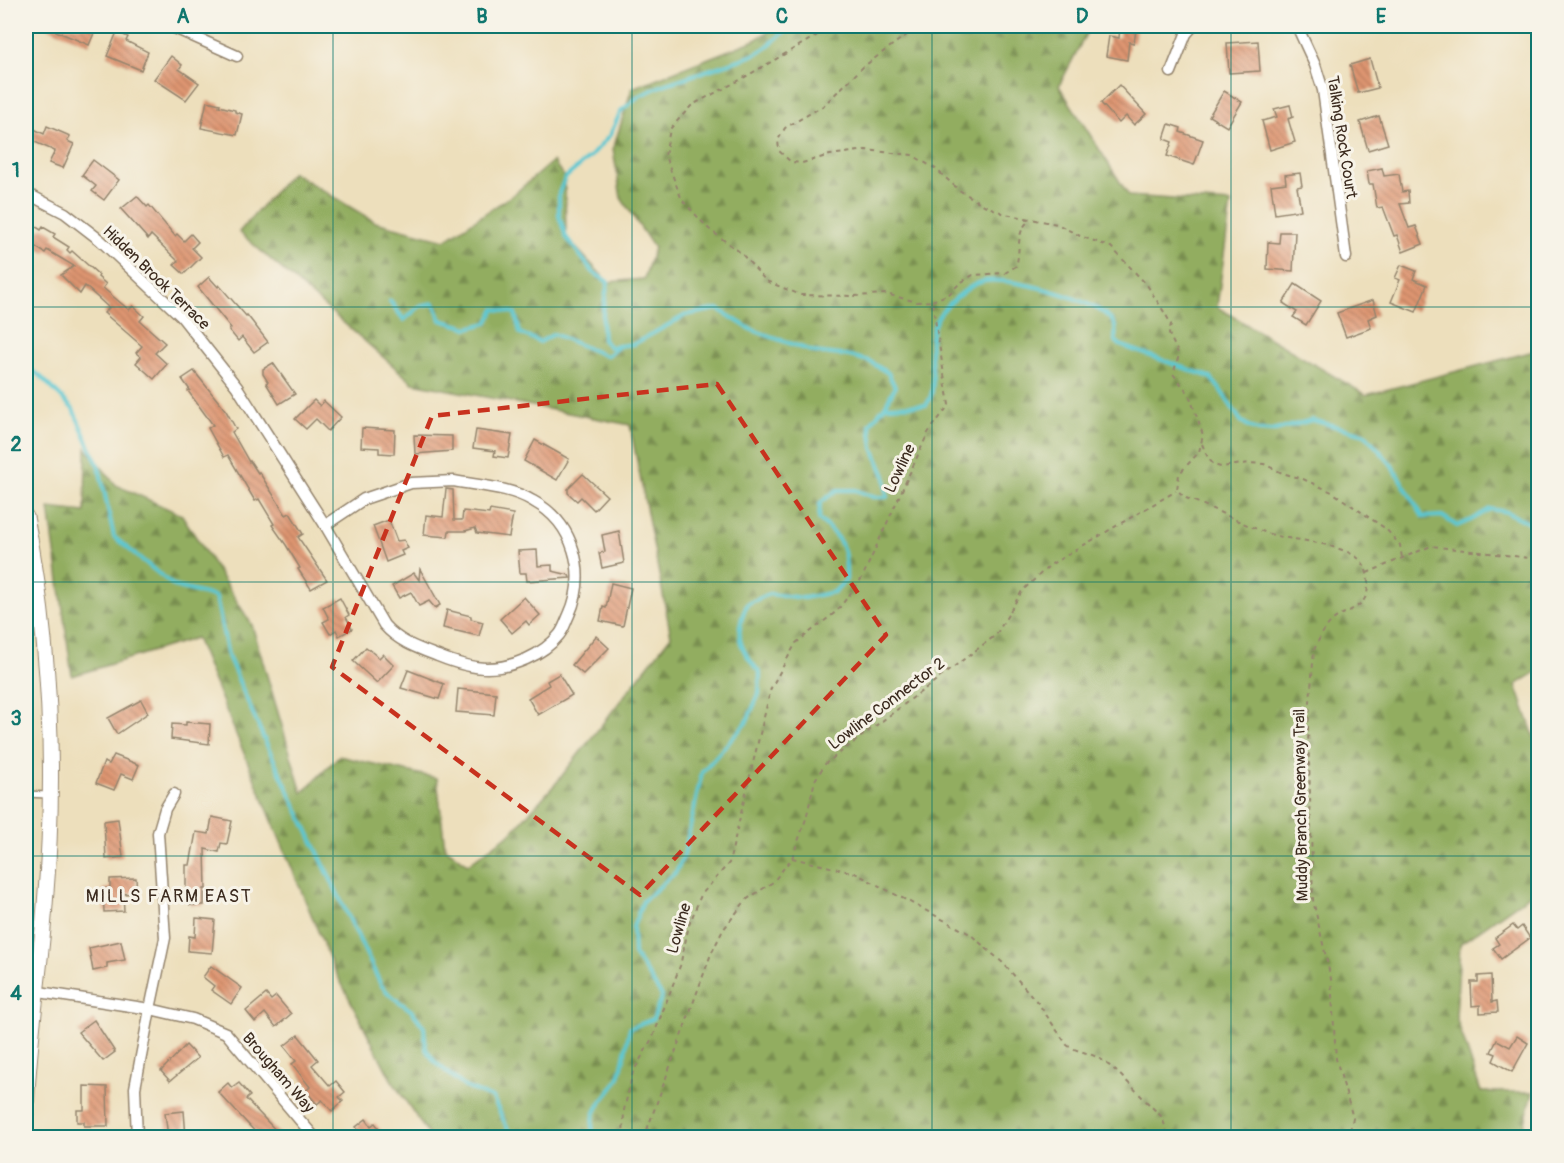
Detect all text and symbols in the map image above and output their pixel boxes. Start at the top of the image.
text: A [177,4,190,29]
text: B [476,4,488,29]
text: C [776,4,788,29]
text: D [1076,4,1089,29]
text: E [1376,4,1387,29]
street label: Talking Rock Court [1322,74,1362,200]
text: 1 [12,158,20,183]
street label: Hidden Brook Terrace [99,221,214,334]
text: 2 [10,432,22,457]
street label: Lowline [880,441,920,496]
street label: Lowline Connector 2 [824,653,949,754]
text: 3 [10,706,22,731]
street label: Muddy Branch Greenway Trail [1289,708,1313,901]
district label: MILLS FARM EAST [86,885,252,908]
street label: Lowline [662,901,696,956]
text: 4 [10,981,22,1006]
street label: Brougham Way [238,1028,319,1117]

